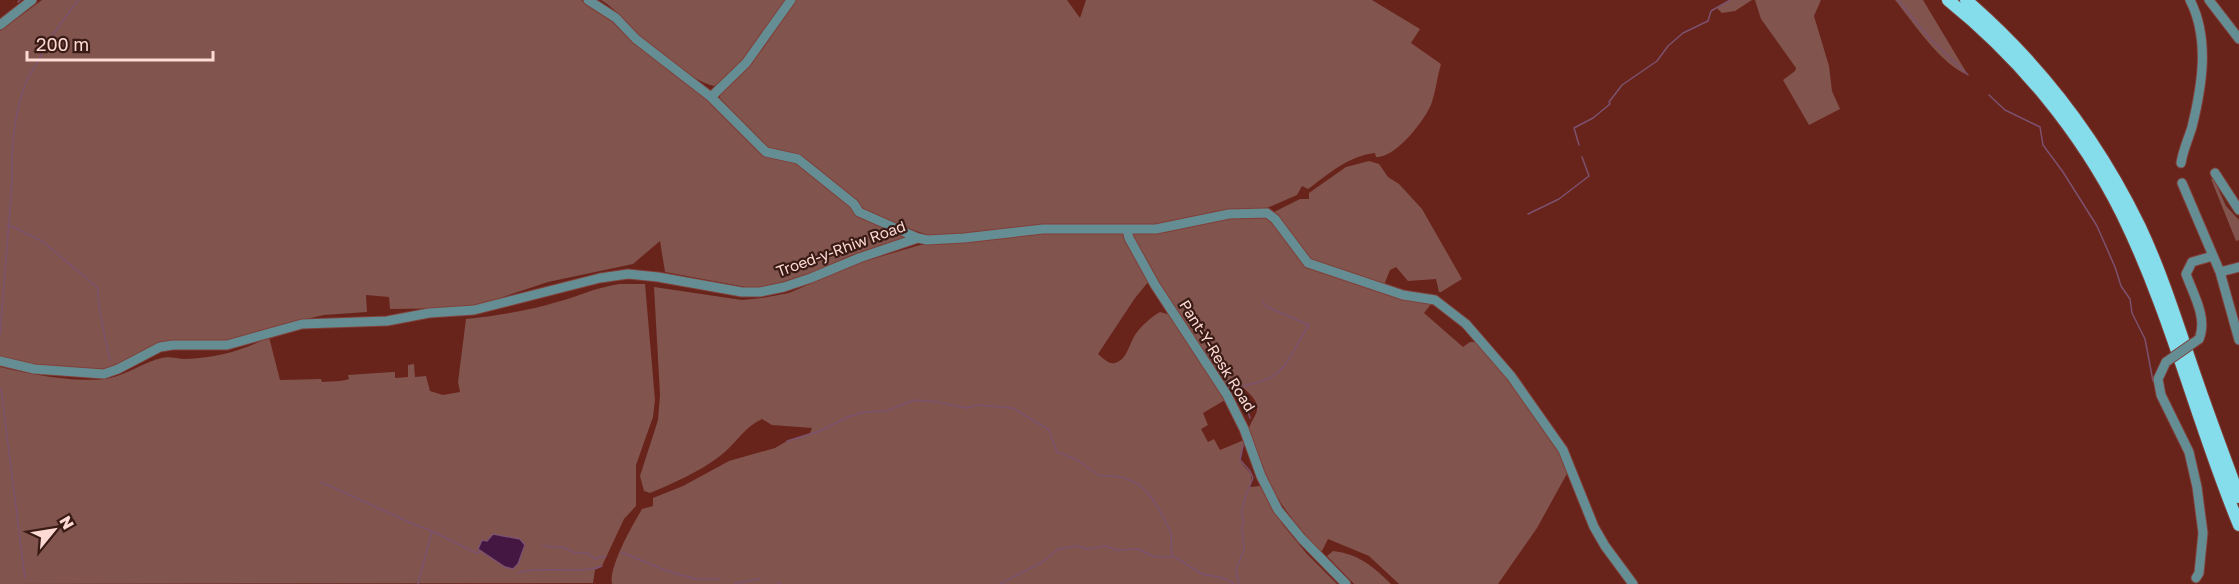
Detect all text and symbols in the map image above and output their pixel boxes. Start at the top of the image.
scale bar [27,24,213,62]
text: 200 m [36,33,89,55]
street label: Troed-y-Rhiw Road [774,216,908,280]
street label: Pant-Y-Resk Road [1176,296,1260,415]
north arrow [24,500,84,560]
text: N [55,512,79,533]

